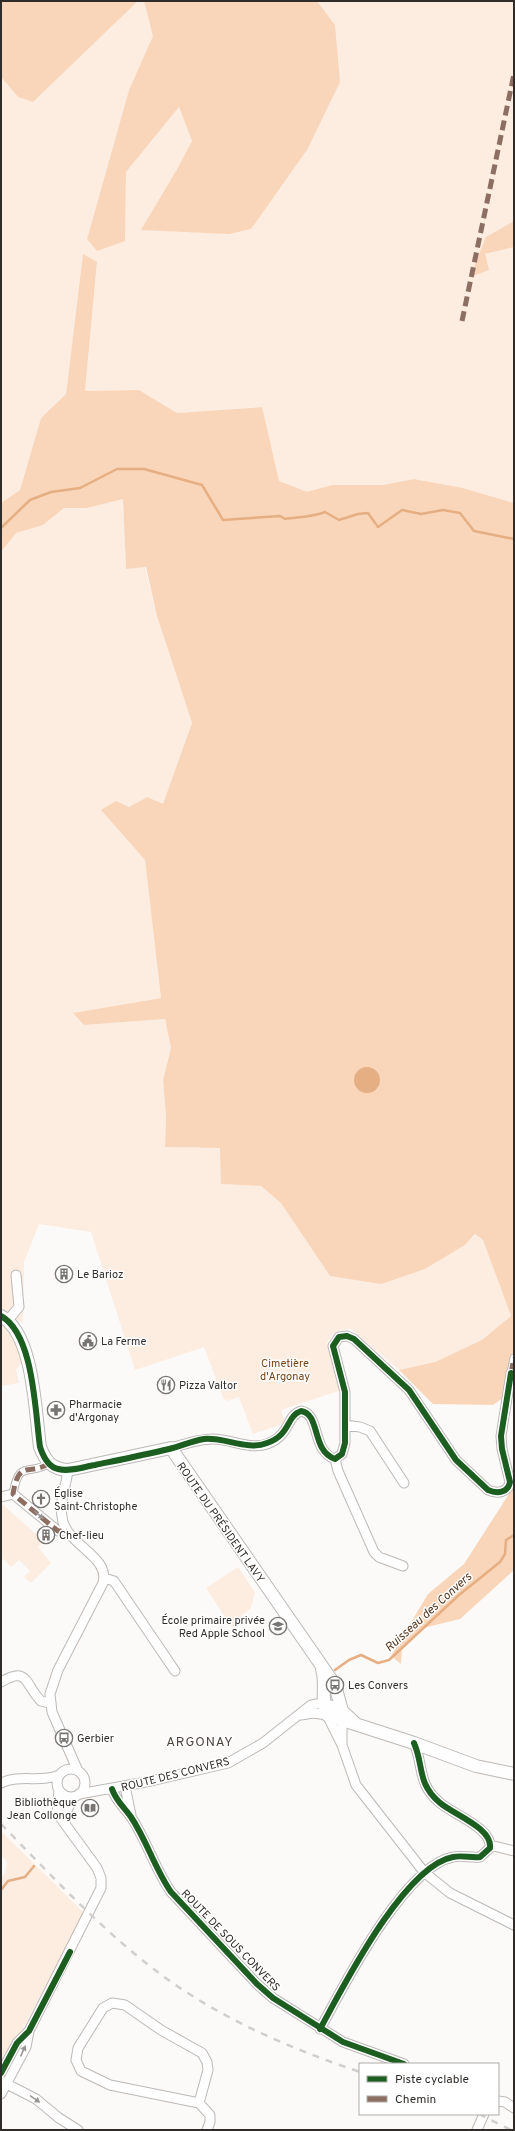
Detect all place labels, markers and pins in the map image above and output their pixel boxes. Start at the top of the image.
building icon: Le Barioz [54,1264,74,1284]
place label: Le Barioz [77,1268,124,1282]
public building icon: La Ferme [78,1331,98,1351]
place label: La Ferme [101,1335,147,1349]
restaurant icon: Pizza Valtor [156,1375,176,1395]
place label: Pizza Valtor [179,1379,238,1393]
place label: Pharmacie d'Argonay [69,1398,122,1425]
pharmacy icon: Pharmacie d'Argonay [46,1400,66,1420]
place label: Église Saint-Christophe [54,1486,137,1514]
church icon: Église Saint-Christophe [31,1489,51,1509]
building icon: Chef-lieu [36,1525,56,1545]
place label: Chef-lieu [59,1529,104,1543]
place label: École primaire privée Red Apple School [161,1613,265,1641]
school or university icon: École primaire privée Red Apple School [268,1616,288,1636]
bus stop icon: Les Convers [325,1675,345,1695]
place label: Les Convers [348,1679,408,1693]
bus stop icon: Gerbier [54,1728,74,1748]
place label: Gerbier [77,1732,115,1746]
place label: Bibliothèque Jean Collonge [7,1796,77,1823]
library icon: Bibliothèque Jean Collonge [80,1798,100,1818]

